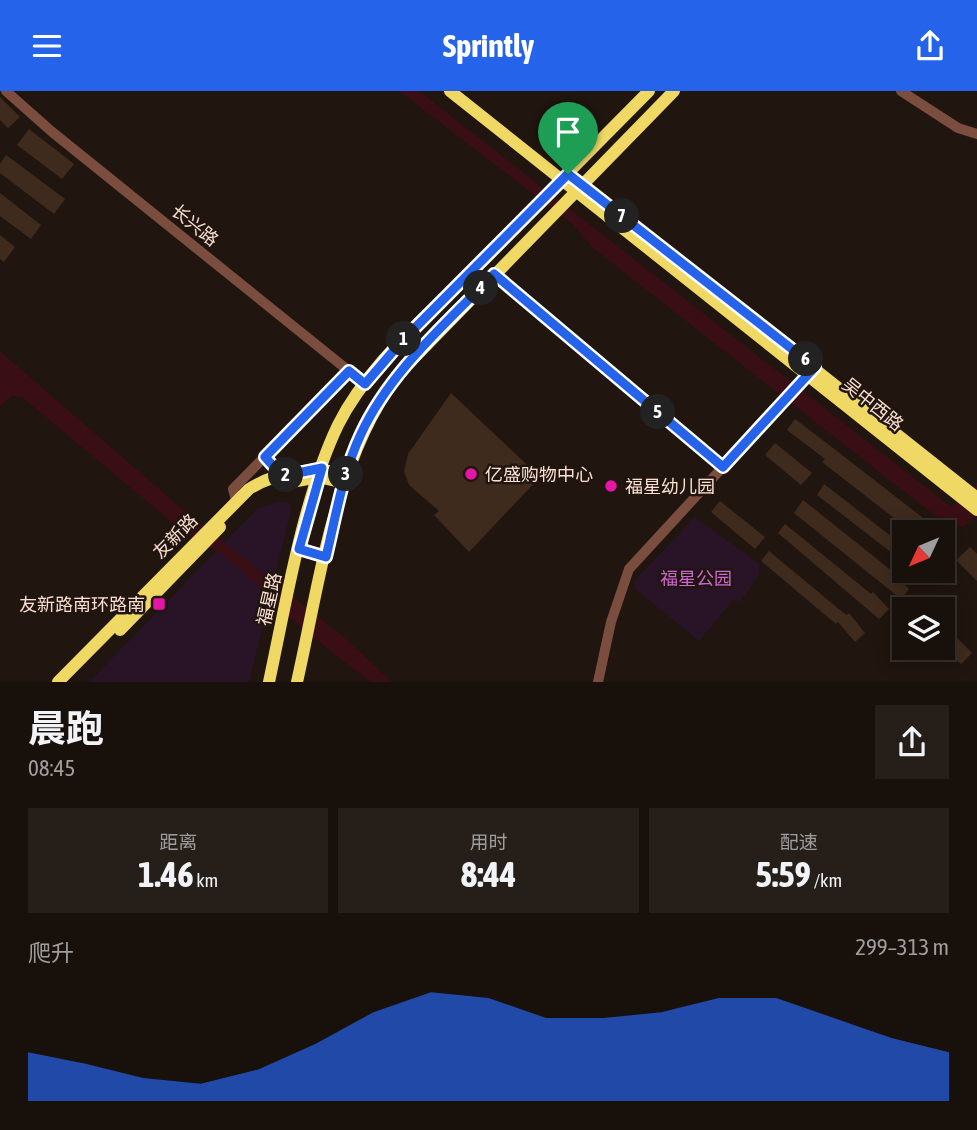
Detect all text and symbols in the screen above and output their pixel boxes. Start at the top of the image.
icon: menu [28,27,66,65]
text: Sprintly [443,27,534,64]
icon: share [911,27,949,65]
pin [538,102,598,174]
icon: arrive [549,113,587,151]
pin: 7 [604,199,640,233]
street label: 长兴路 [167,200,223,250]
text: 7 [617,204,626,226]
pin: 4 [463,271,498,305]
text: 4 [476,276,485,298]
pin: 1 [386,321,422,357]
text: 1 [399,327,408,349]
pin: 6 [788,341,824,377]
text: 6 [801,347,810,369]
street label: 吴中西路 [838,373,908,435]
pin: 5 [640,395,676,429]
text: 5 [653,400,662,422]
pin: 2 [268,457,304,493]
pin: 3 [328,457,364,491]
text: 3 [341,462,350,484]
text: 2 [281,463,290,485]
place label: 亿盛购物中心 [485,464,593,485]
marker: 亿盛购物中心 [463,466,479,482]
place label: 福星幼儿园 [625,476,715,497]
marker: 福星幼儿园 [603,478,619,494]
street label: 友新路 [148,509,202,563]
north arrow [892,520,956,583]
map controls [892,520,955,660]
park label: 福星公园 [660,568,732,589]
street label: 福星路 [253,570,285,628]
place label: 友新路南环路南 [19,594,145,615]
marker: 友新路南环路南 [151,596,167,612]
button: layers [892,597,955,660]
button: share [875,705,949,779]
text: 晨跑 [28,707,104,750]
text: 08:45 [28,755,75,781]
text: 距离 [159,831,197,853]
text: 用时 [469,831,508,853]
text: 配速 [780,831,818,853]
text: 1.46 [138,854,194,894]
text: 8:44 [461,854,516,894]
text: 5:59 [755,854,811,894]
text: km [194,869,218,891]
text: /km [811,869,842,891]
text: 299–313 m [855,934,949,960]
text: 爬升 [28,940,74,966]

